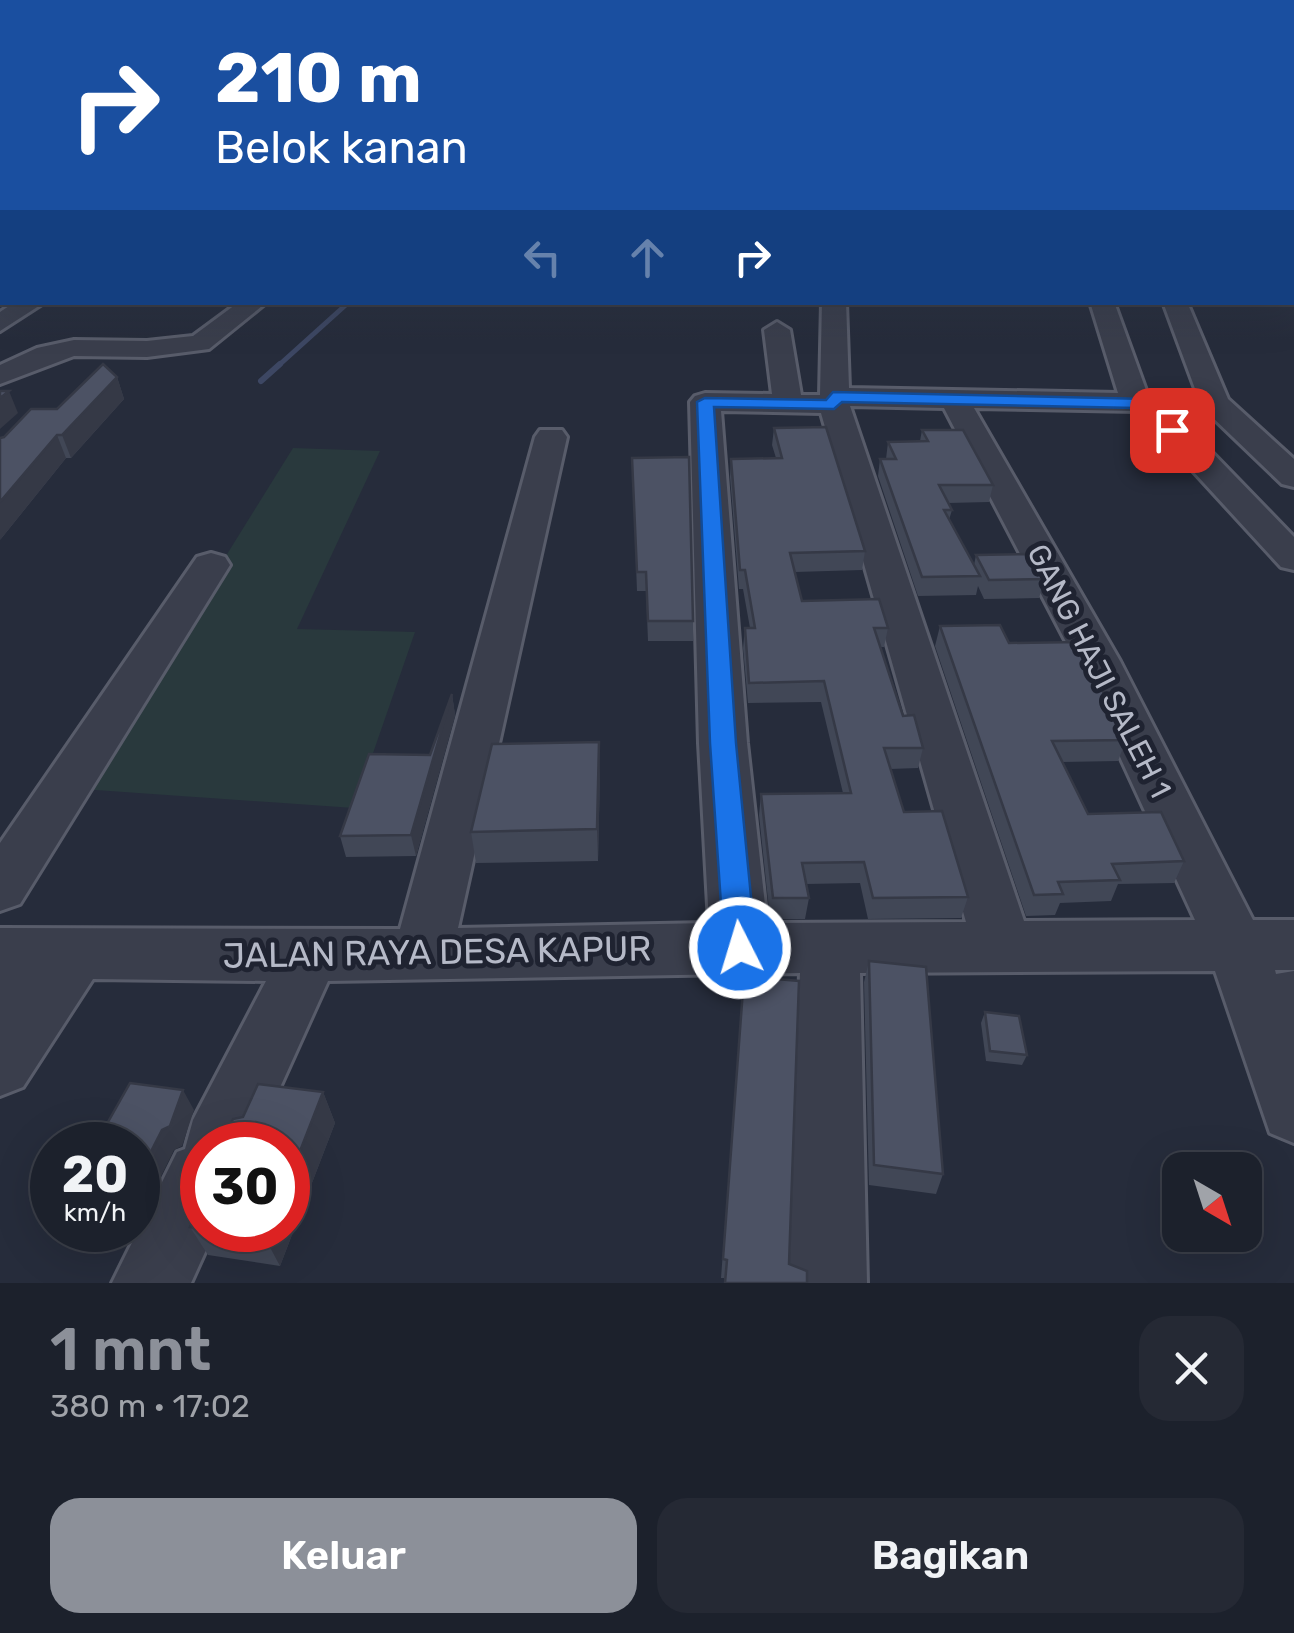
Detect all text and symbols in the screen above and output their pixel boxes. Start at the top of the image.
text: 210 m [215,37,422,120]
icon: right [50,40,180,170]
text: Belok kanan [215,121,468,174]
icon: left [515,230,570,285]
icon: ahead [620,230,675,285]
icon: right [725,230,780,285]
pin [1130,388,1215,473]
icon: arrive [1145,403,1200,458]
street label: GANG HAJI SALEH 1 [1019,538,1179,804]
position arrow [688,896,792,1000]
street label: JALAN RAYA DESA KAPUR [222,927,652,977]
speed limit sign: 30 [180,1122,310,1252]
text: 20 [62,1145,128,1205]
north arrow [1162,1152,1262,1252]
map controls [1162,1152,1262,1252]
text: km/h [64,1198,126,1227]
text: 1 mnt [50,1314,211,1385]
button: close [1139,1316,1244,1421]
text: 380 m · 17:02 [50,1387,250,1425]
button: Keluar [50,1498,637,1613]
button: Bagikan [657,1498,1244,1613]

